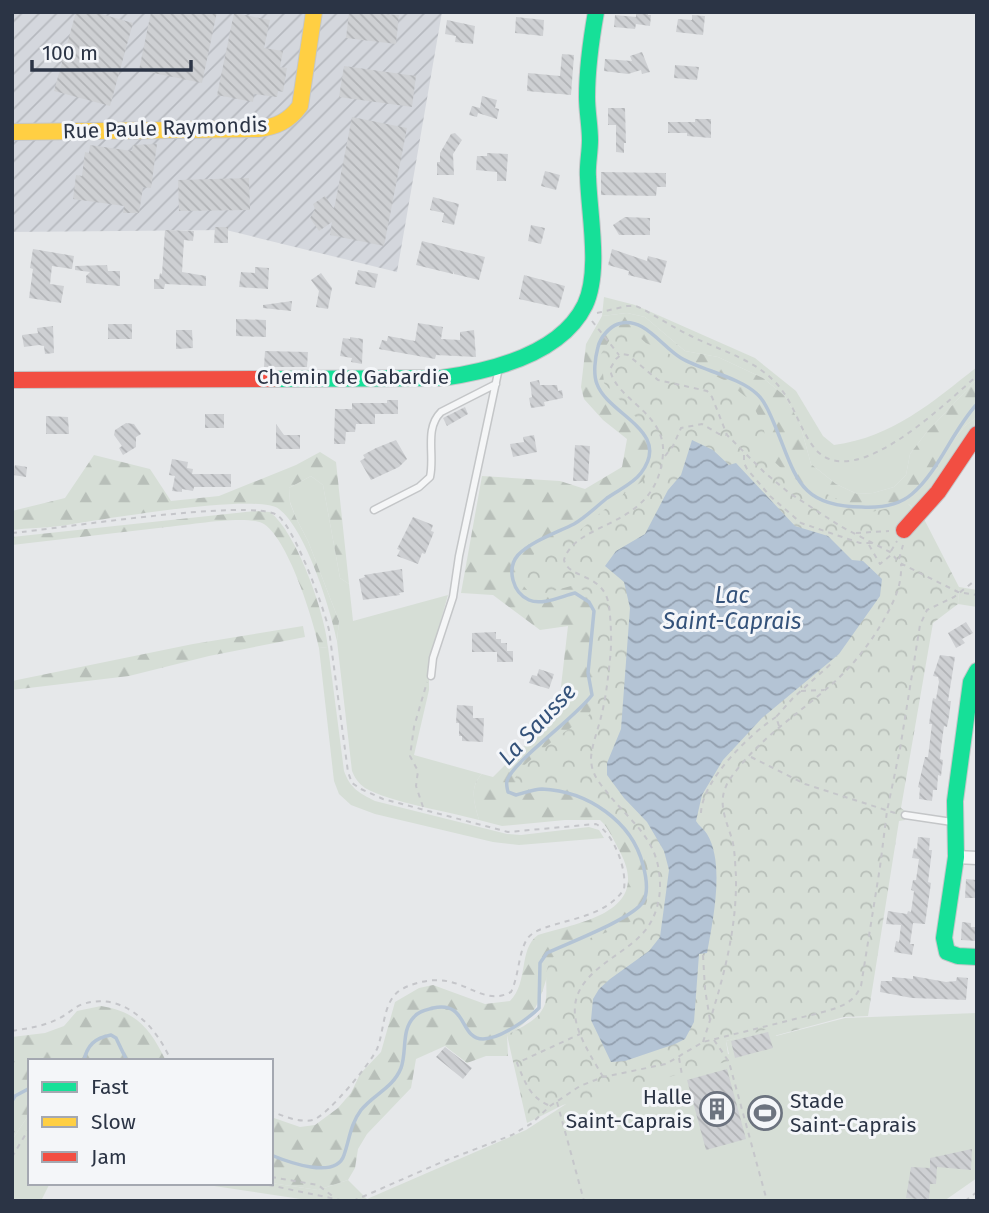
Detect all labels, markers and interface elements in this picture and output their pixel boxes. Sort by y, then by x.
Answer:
scale bar [32,28,191,72]
text: 100 m [42,40,98,66]
street label: Rue Paule Raymondis [62,111,268,145]
street label: Chemin de Gabardie [257,364,449,390]
water label: Lac Saint-Caprais [662,581,802,635]
water label: La Sausse [492,677,582,771]
legend [28,1059,273,1185]
text: Fast [91,1074,129,1100]
place label: Halle Saint-Caprais [566,1084,692,1134]
place label: Stade Saint-Caprais [790,1088,916,1138]
building icon: Halle Saint-Caprais [698,1090,736,1128]
sports icon: Stade Saint-Caprais [746,1094,784,1132]
text: Slow [91,1109,136,1135]
text: Jam [91,1144,127,1170]

